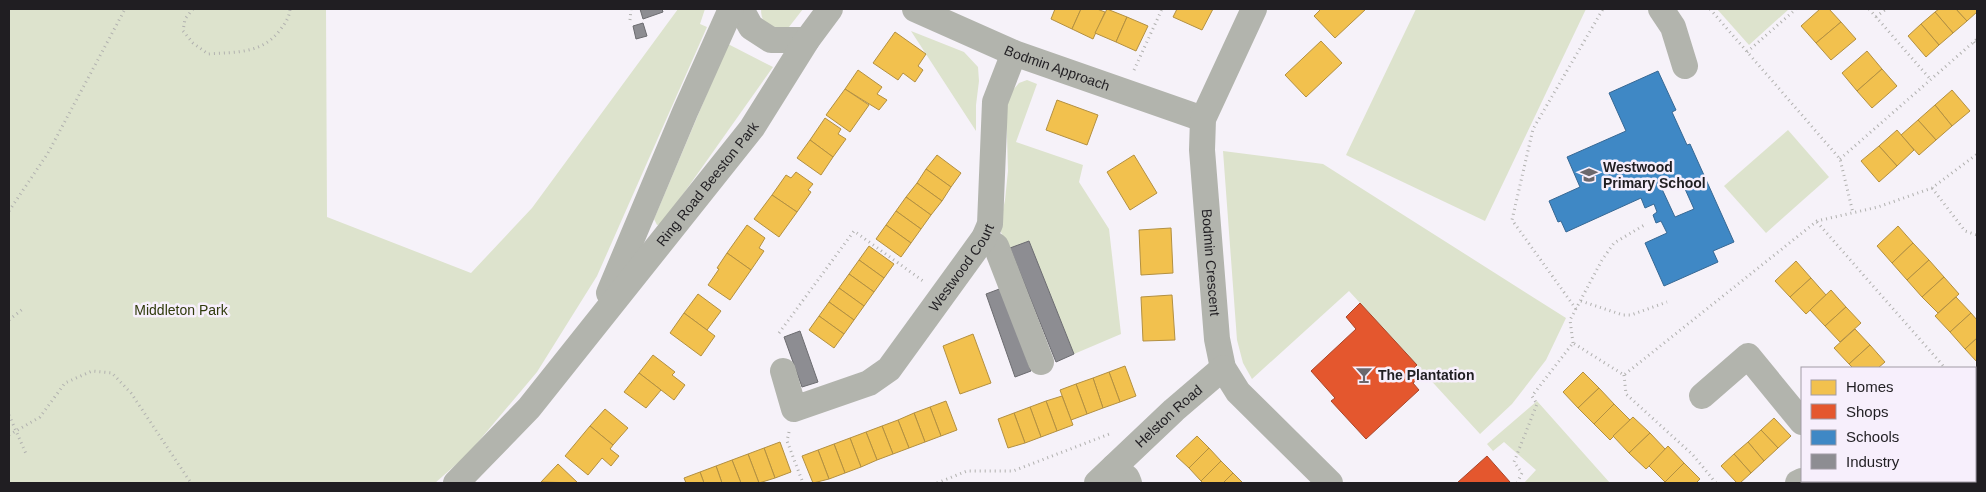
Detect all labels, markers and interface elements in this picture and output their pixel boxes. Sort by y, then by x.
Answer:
street label: Bodmin Approach [1002,42,1112,94]
street label: Ring Road Beeston Park [653,118,762,249]
place label: Westwood Primary School [1603,159,1706,191]
school or university icon: Westwood Primary School [1579,165,1599,185]
street label: Bodmin Crescent [1199,208,1223,317]
street label: Westwood Court [925,221,997,315]
park label: Middleton Park [134,302,229,318]
bar icon: The Plantation [1354,365,1374,385]
place label: The Plantation [1378,367,1474,383]
legend [1801,367,1976,482]
text: Homes [1846,378,1894,395]
street label: Helston Road [1132,382,1205,451]
text: Shops [1846,403,1889,420]
text: Schools [1846,428,1899,445]
text: Industry [1846,453,1900,470]

